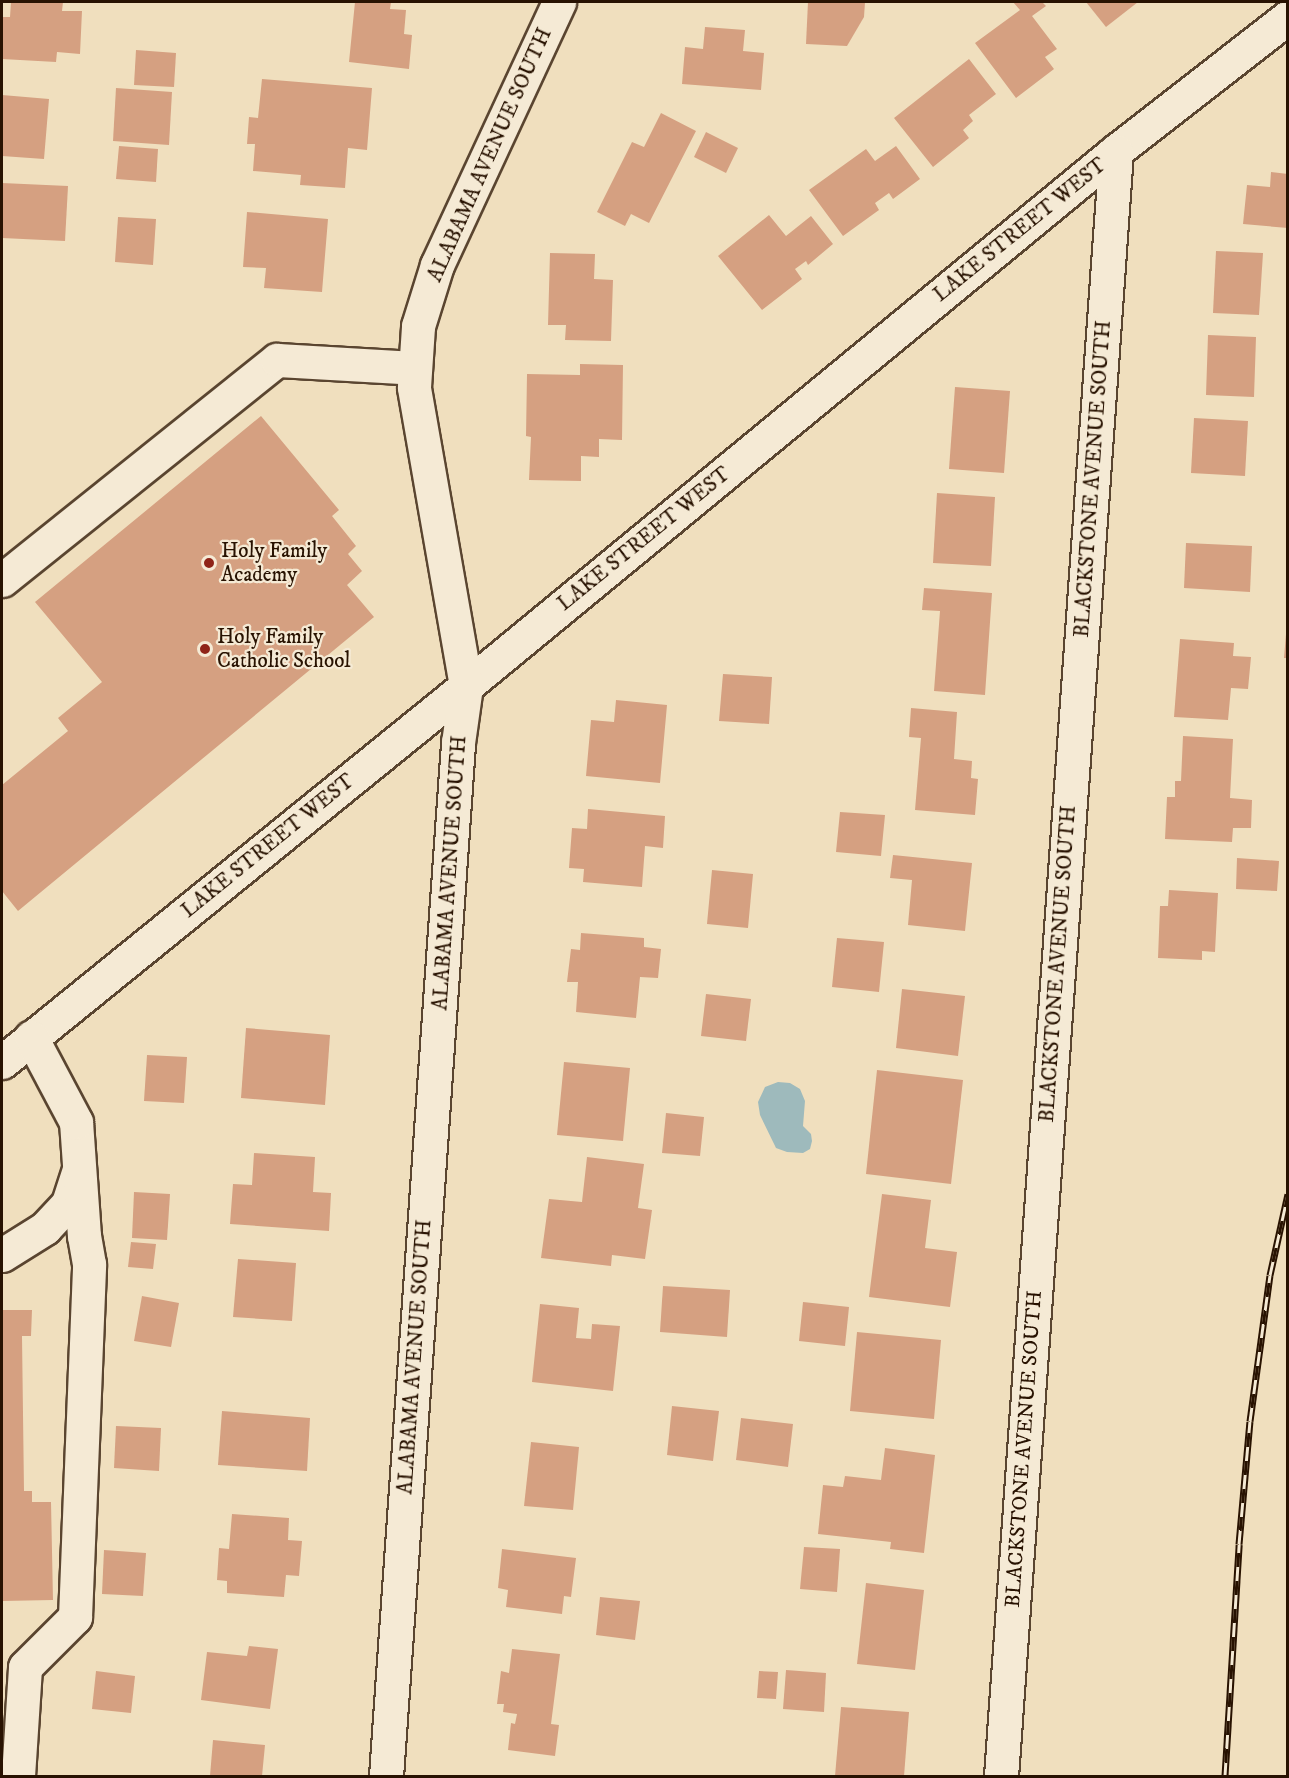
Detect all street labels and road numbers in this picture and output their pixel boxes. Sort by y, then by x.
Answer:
street label: ALABAMA AVENUE SOUTH [423,24,557,286]
street label: LAKE STREET WEST [929,153,1111,307]
street label: BLACKSTONE AVENUE SOUTH [1069,320,1117,638]
street label: LAKE STREET WEST [553,462,735,616]
street label: ALABAMA AVENUE SOUTH [428,735,472,1011]
street label: LAKE STREET WEST [177,769,359,923]
street label: BLACKSTONE AVENUE SOUTH [1034,805,1082,1123]
street label: ALABAMA AVENUE SOUTH [393,1219,437,1495]
street label: BLACKSTONE AVENUE SOUTH [1000,1290,1048,1608]

